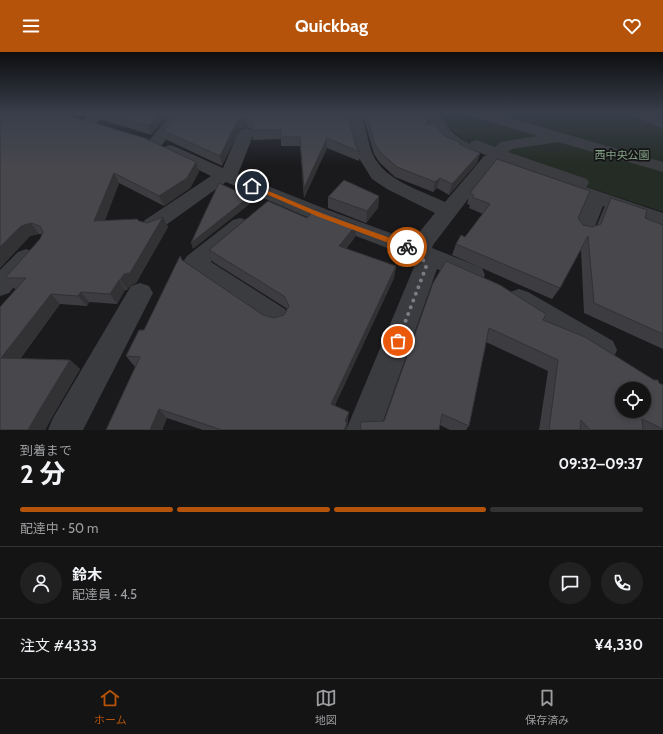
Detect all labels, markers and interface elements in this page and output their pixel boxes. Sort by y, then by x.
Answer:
icon: menu [20,15,42,37]
text: Quickbag [295,15,368,37]
icon: heart [621,15,643,37]
park label: 西中央公園 [595,148,650,162]
pin [235,169,269,203]
icon: home [241,175,263,197]
courier [387,227,427,267]
icon: bike [396,236,418,258]
pin [381,324,415,358]
icon: bag [387,330,409,352]
map controls [615,382,651,418]
button: locate [615,382,651,418]
text: 到着まで [20,442,72,458]
text: 09:32–09:37 [558,455,643,473]
text: 2 分 [20,458,66,490]
text: 配達中 · 50 m [20,520,98,536]
button: person [20,562,62,604]
button: chat [549,562,591,604]
button: phone [601,562,643,604]
text: 鈴木 [72,566,102,584]
text: 配達員 · 4.5 [72,586,137,602]
text: ¥4,330 [594,636,643,654]
text: 注文 #4333 [20,637,97,655]
tab: ホーム [94,687,127,727]
tab: 地図 [315,687,337,727]
tab: 保存済み [525,687,569,727]

